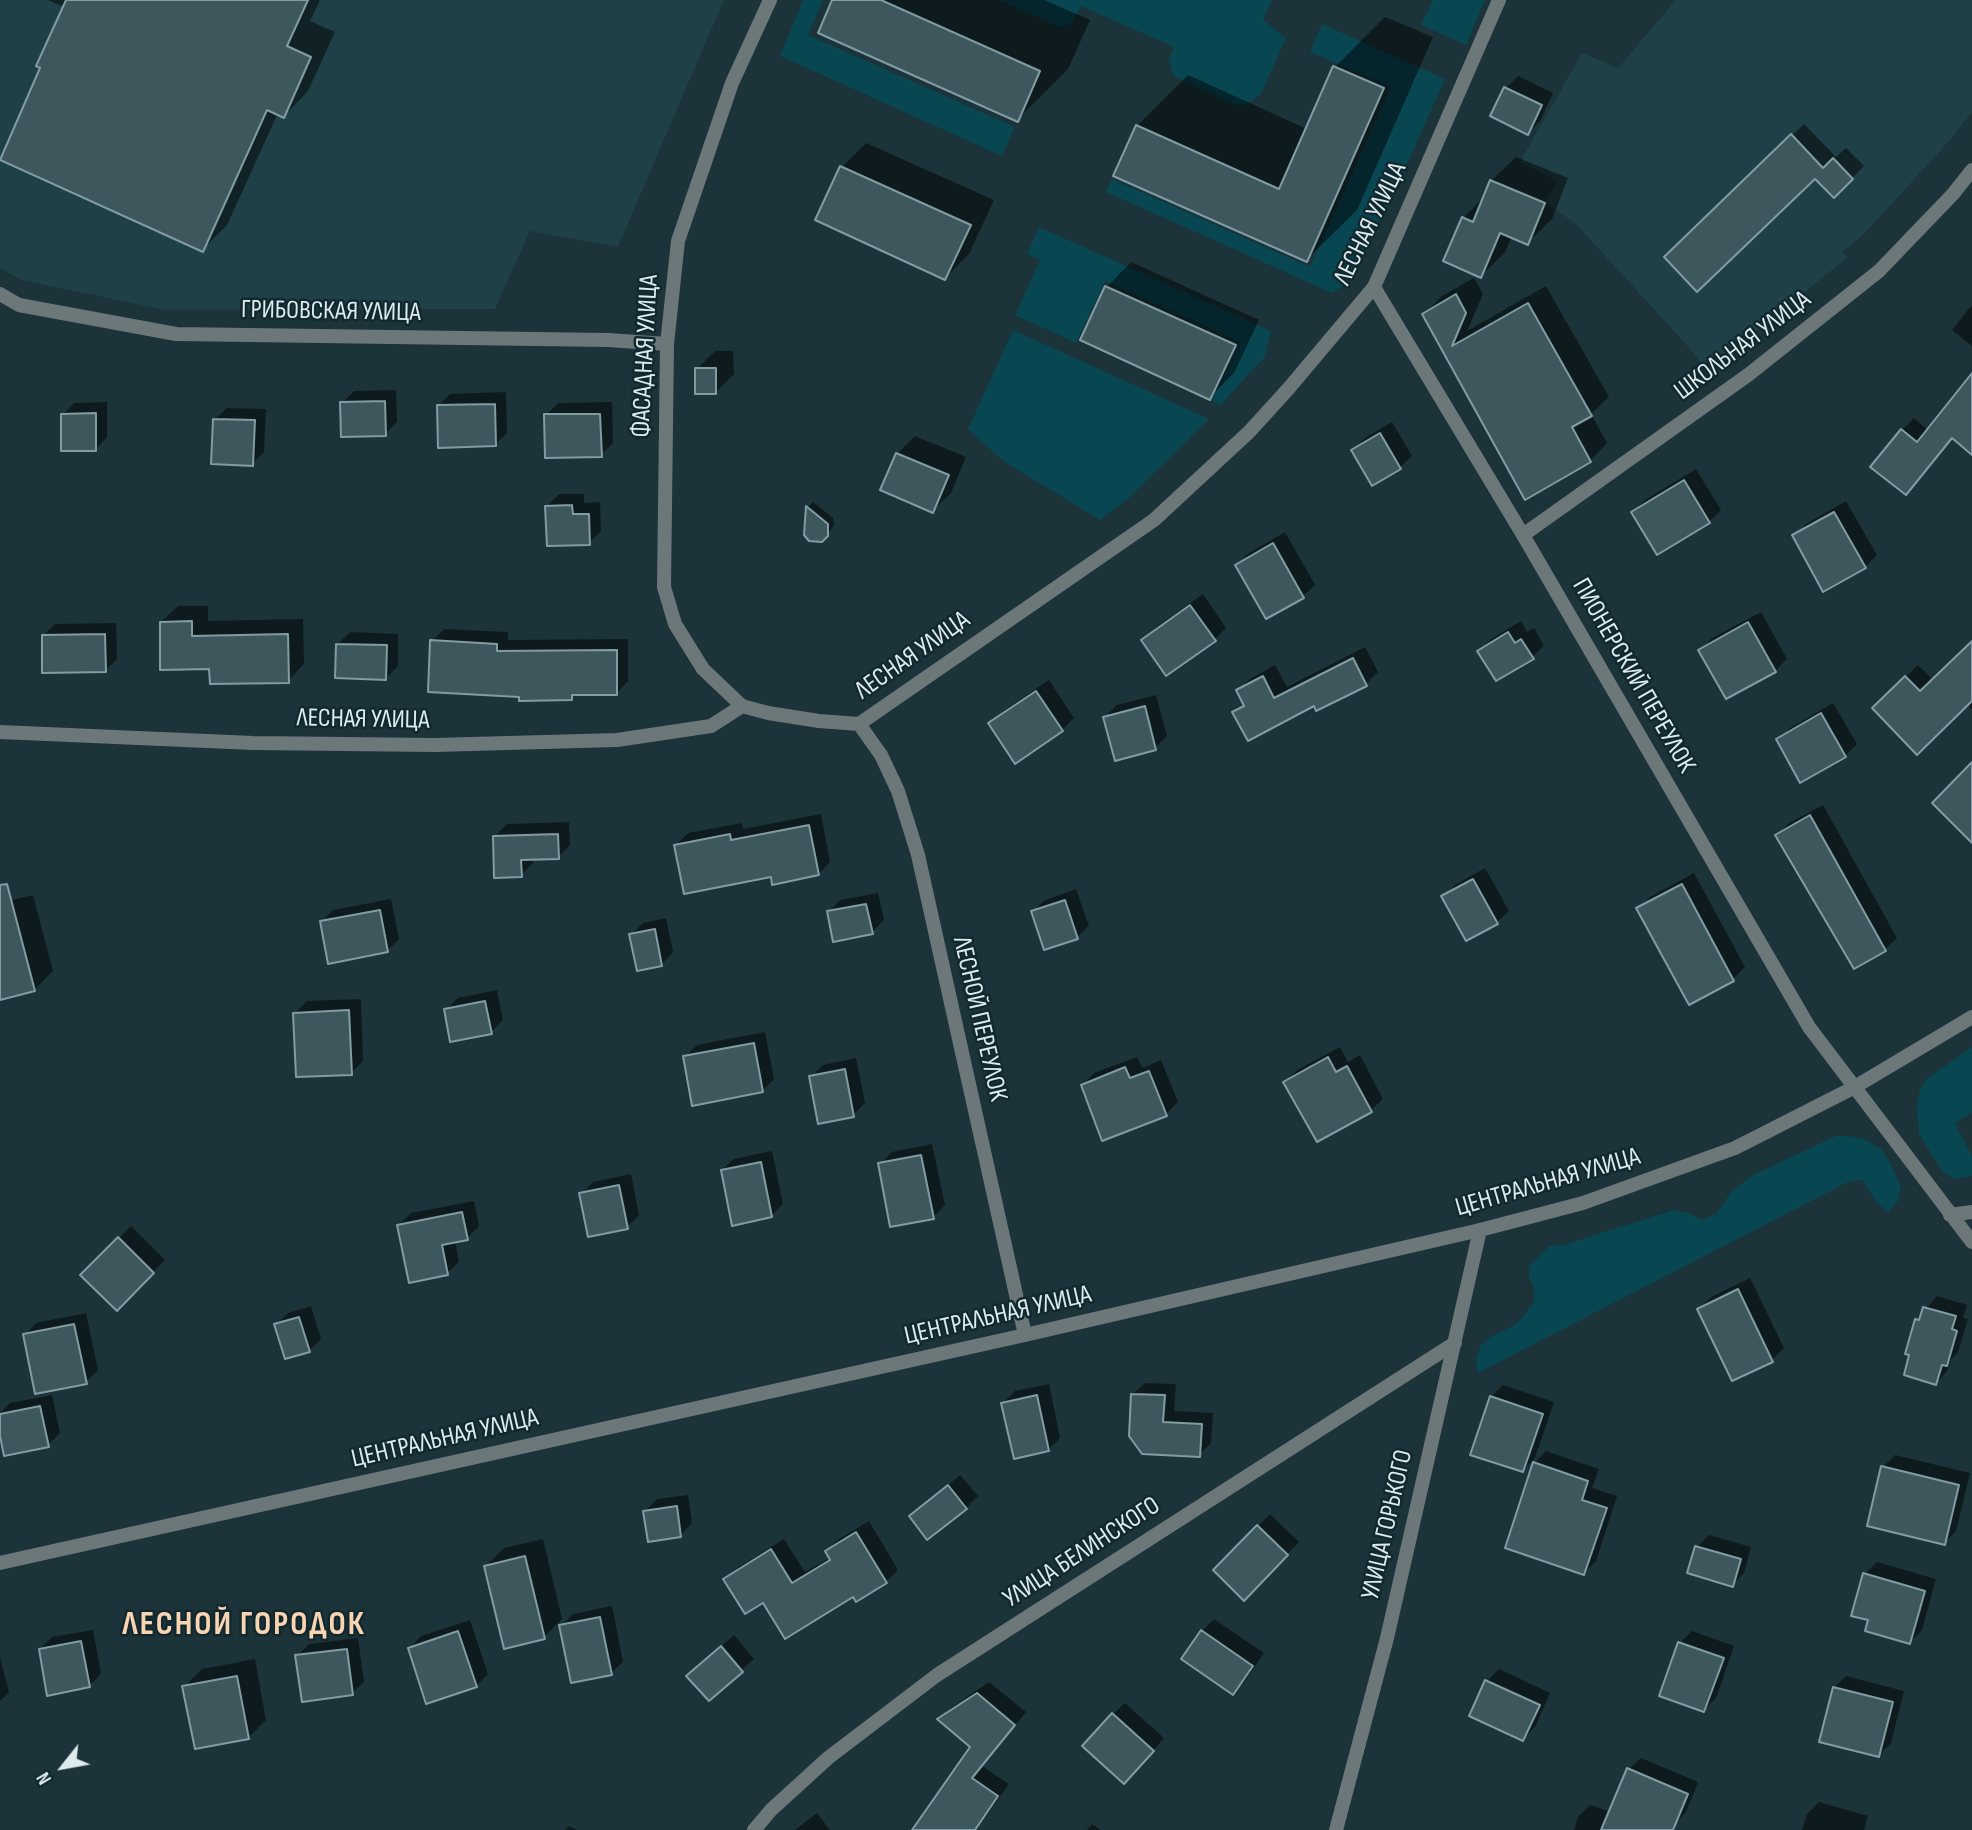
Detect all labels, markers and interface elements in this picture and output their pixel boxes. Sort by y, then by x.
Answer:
street label: ЛЕСНАЯ УЛИЦА [1328,157,1414,291]
street label: ФАСАДНАЯ УЛИЦА [626,274,666,438]
street label: ШКОЛЬНАЯ УЛИЦА [1669,285,1817,407]
street label: ГРИБОВСКАЯ УЛИЦА [241,295,421,329]
street label: ПИОНЕРСКИЙ ПЕРЕУЛОК [1565,573,1701,779]
street label: ЛЕСНАЯ УЛИЦА [850,605,976,707]
street label: ЛЕСНАЯ УЛИЦА [296,703,430,737]
street label: ЛЕСНОЙ ПЕРЕУЛОК [945,934,1013,1104]
street label: ЦЕНТРАЛЬНАЯ УЛИЦА [1452,1142,1644,1224]
street label: ЦЕНТРАЛЬНАЯ УЛИЦА [902,1279,1094,1353]
street label: ЦЕНТРАЛЬНАЯ УЛИЦА [349,1402,541,1476]
street label: УЛИЦА ГОРЬКОГО [1356,1447,1420,1603]
street label: УЛИЦА БЕЛИНСКОГО [998,1491,1166,1615]
district label: ЛЕСНОЙ ГОРОДОК [124,1606,364,1646]
north arrow [28,1732,98,1802]
text: N [32,1768,57,1788]

